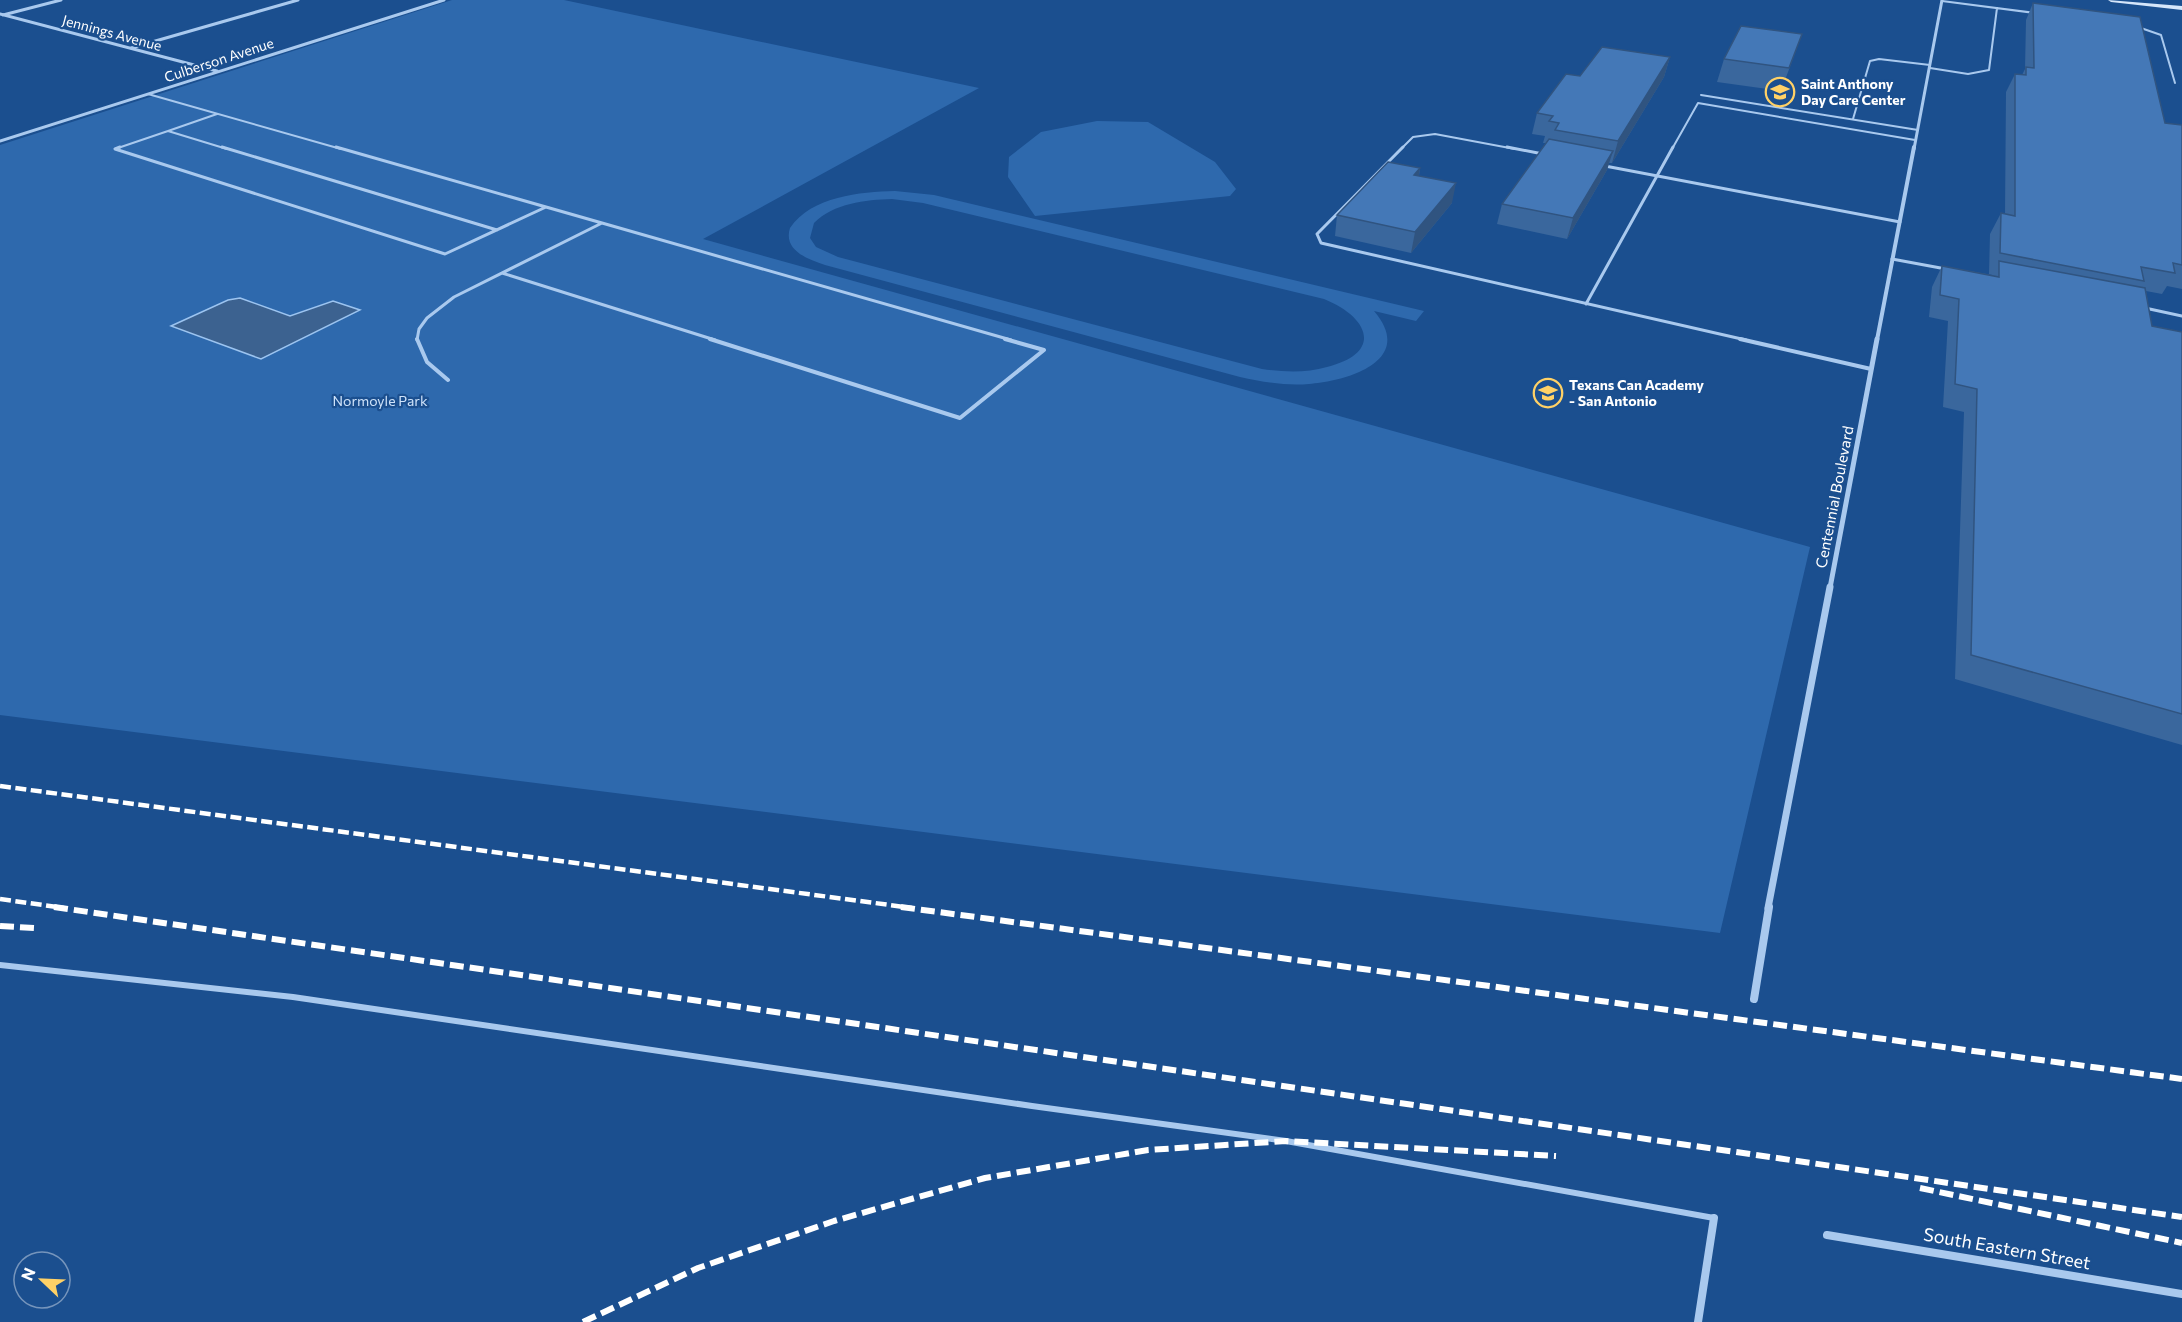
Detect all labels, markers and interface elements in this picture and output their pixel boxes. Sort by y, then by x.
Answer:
street label: Jennings Avenue [60,11,164,54]
street label: Culberson Avenue [162,34,276,85]
place label: Saint Anthony Day Care Center [1801,75,1906,108]
school or university icon: Saint Anthony Day Care Center [1764,76,1796,108]
place label: Texans Can Academy - San Antonio [1569,376,1704,409]
school or university icon: Texans Can Academy - San Antonio [1532,377,1564,409]
park label: Normoyle Park [332,392,428,409]
street label: Centennial Boulevard [1811,424,1857,570]
street label: South Eastern Street [1922,1222,2092,1274]
north arrow [12,1250,72,1310]
text: N [17,1265,39,1283]

